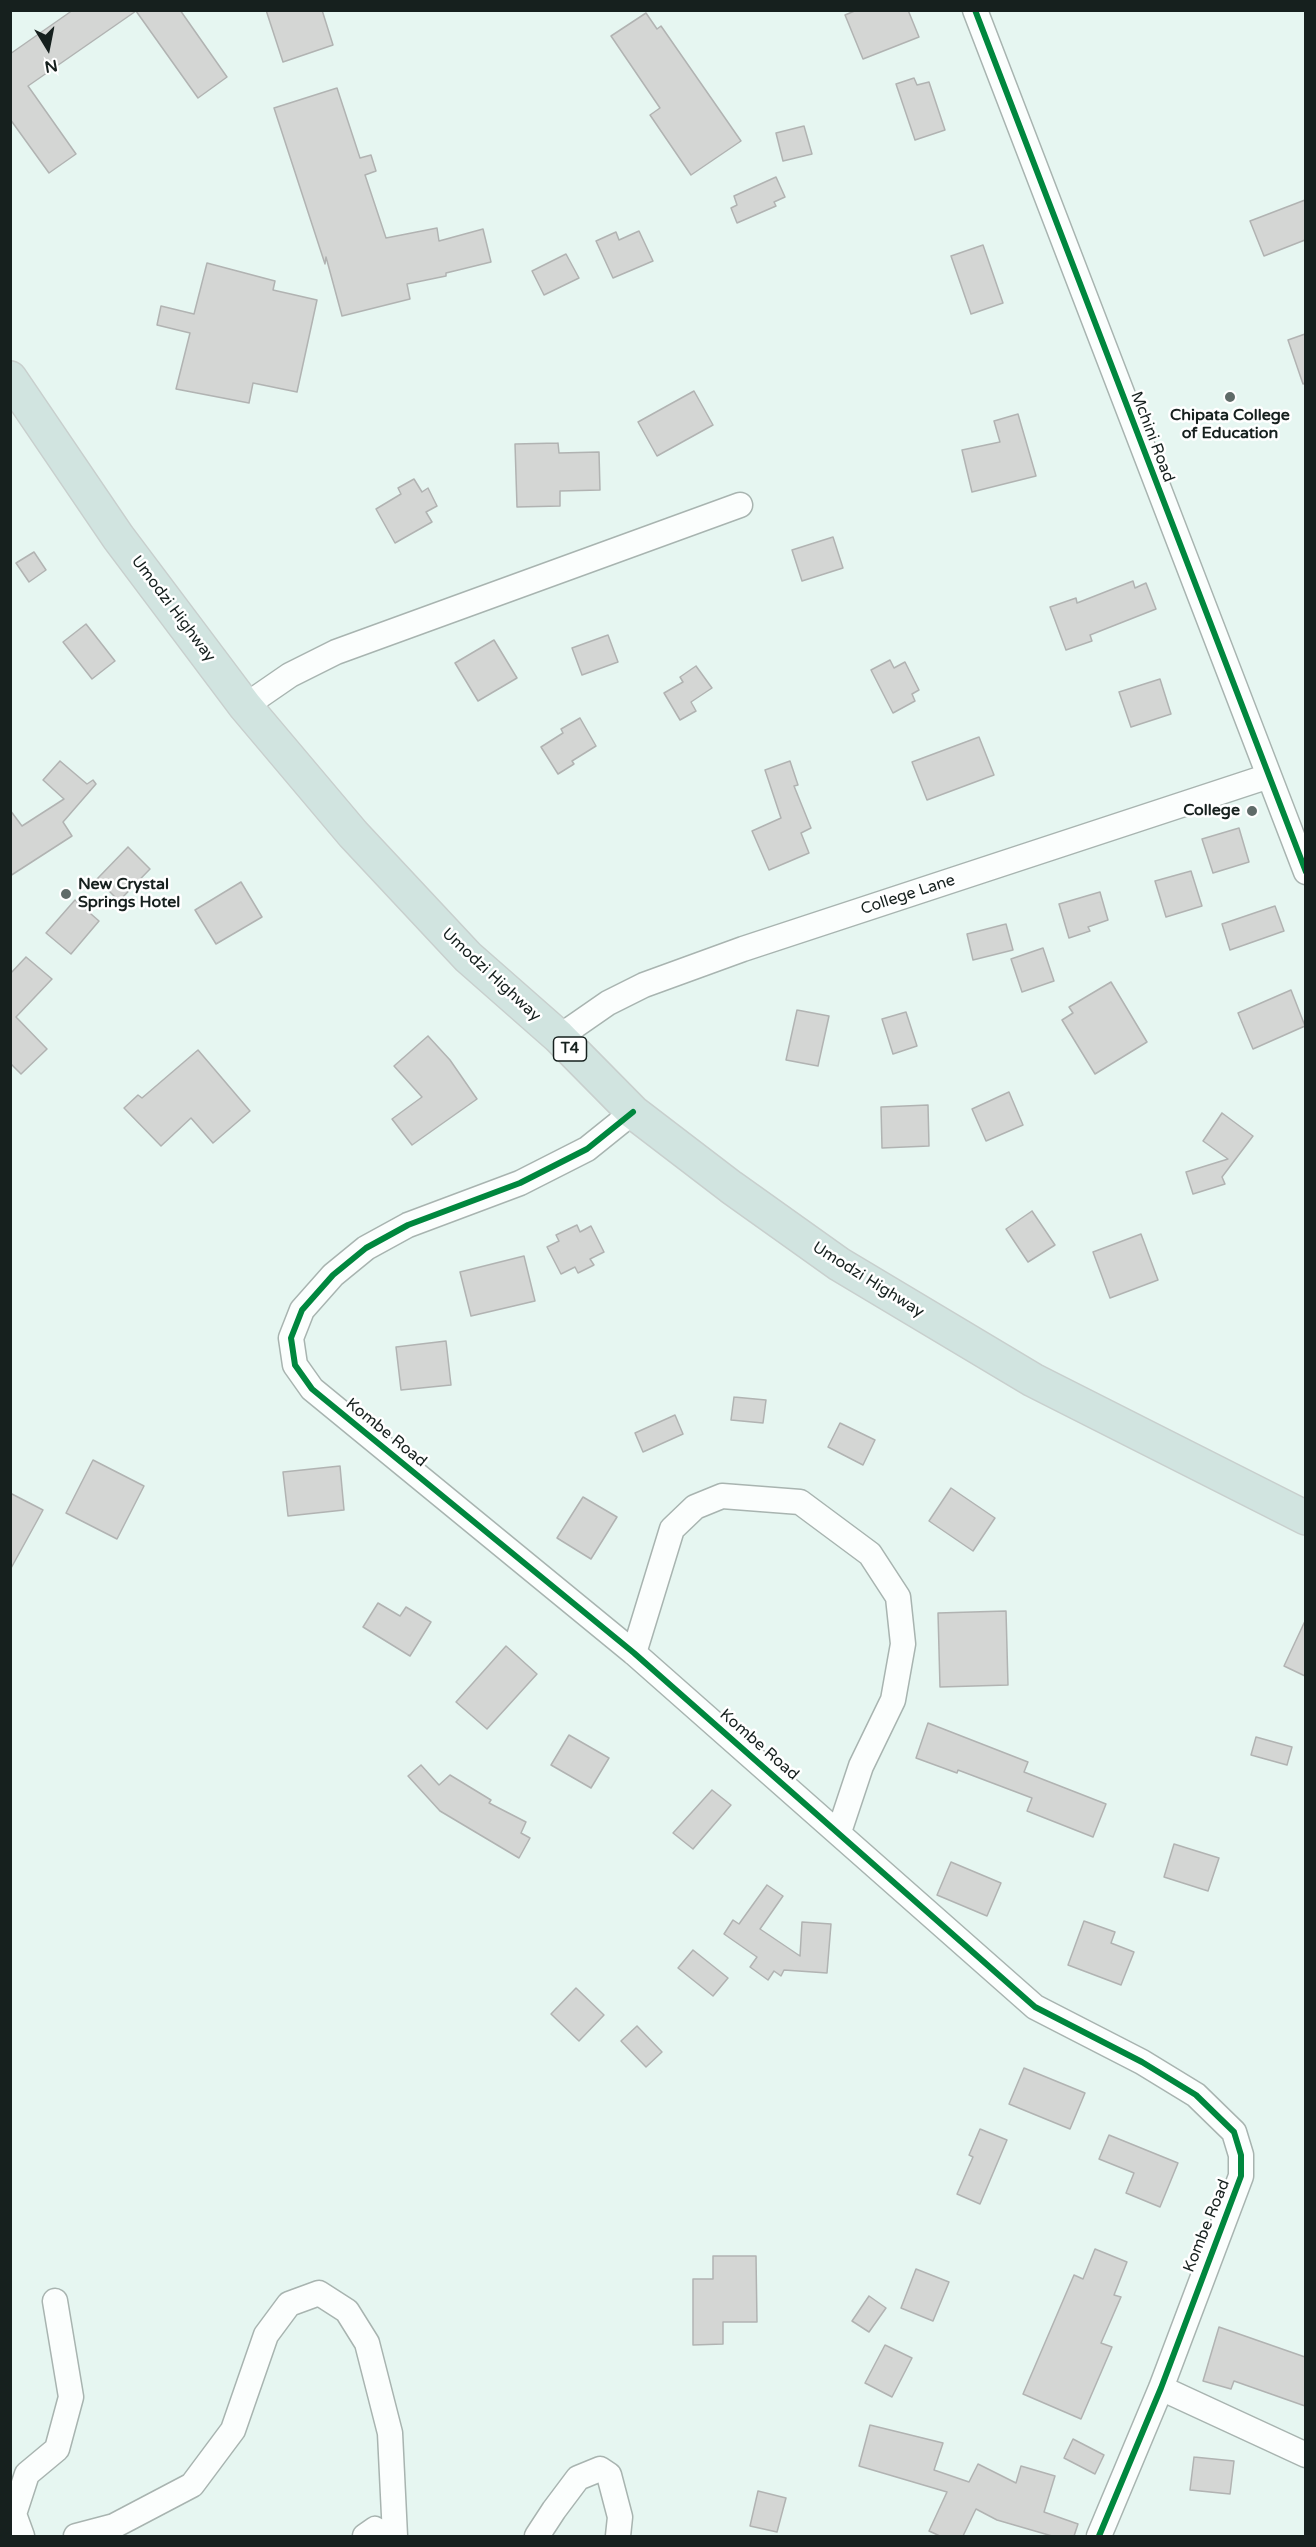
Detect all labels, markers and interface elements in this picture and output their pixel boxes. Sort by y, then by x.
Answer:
north arrow [18,18,78,78]
text: N [43,55,59,77]
street label: Mchini Road [1126,389,1178,485]
marker: Chipata College of Education [1223,390,1237,404]
place label: Chipata College of Education [1170,406,1290,444]
street label: Umodzi Highway [127,552,219,666]
place label: College [1183,801,1240,821]
marker: College [1245,804,1259,818]
street label: College Lane [858,871,958,919]
place label: New Crystal Springs Hotel [78,875,180,913]
marker: New Crystal Springs Hotel [59,887,73,901]
street label: Umodzi Highway [438,924,544,1026]
road number: T4 [554,1037,586,1061]
street label: Umodzi Highway [809,1238,927,1322]
street label: Kombe Road [342,1394,430,1472]
street label: Kombe Road [715,1705,803,1785]
street label: Kombe Road [1180,2177,1234,2275]

